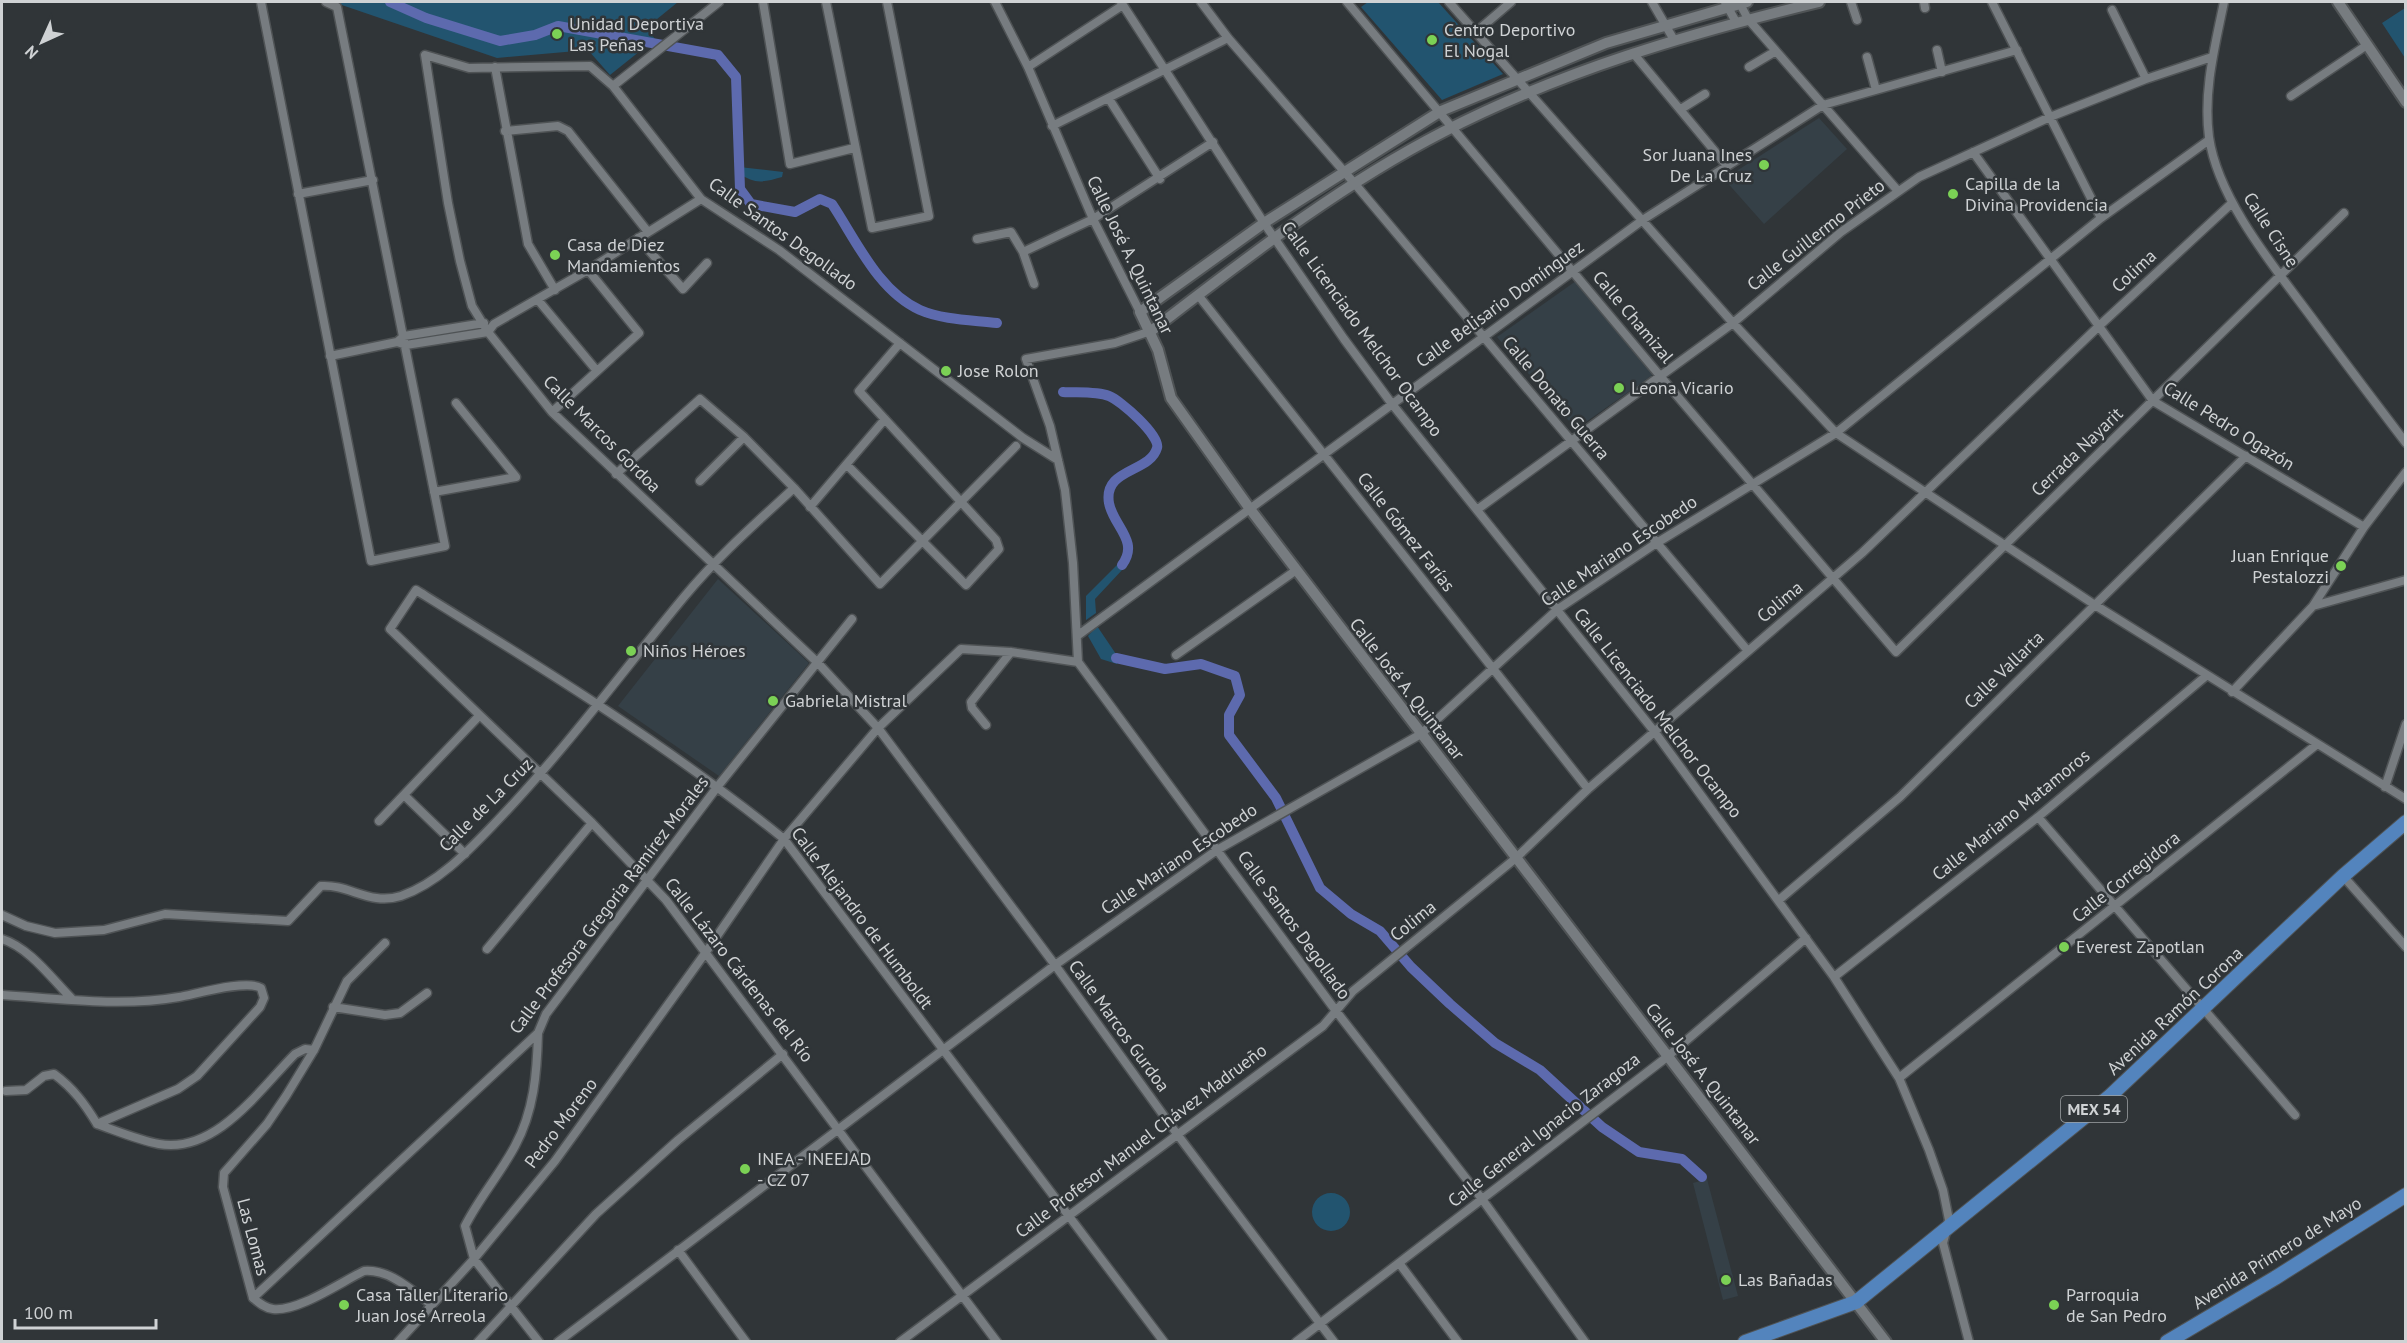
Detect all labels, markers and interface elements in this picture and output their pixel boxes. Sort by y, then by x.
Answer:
north arrow [12,12,72,72]
place label: Unidad Deportiva Las Peñas [569,12,704,56]
place label: Centro Deportivo El Nogal [1444,18,1575,62]
marker: Unidad Deportiva Las Peñas [550,27,564,41]
marker: Centro Deportivo El Nogal [1425,33,1439,47]
text: N [21,42,42,63]
place label: Sor Juana Ines De La Cruz [1643,143,1752,187]
marker: Sor Juana Ines De La Cruz [1757,158,1771,172]
street label: Calle Santos Degollado [704,172,862,295]
street label: Calle José A. Quintanar [1082,172,1179,338]
place label: Capilla de la Divina Providencia [1965,172,2108,216]
street label: Calle Guillermo Prieto [1742,174,1889,296]
marker: Capilla de la Divina Providencia [1946,187,1960,201]
street label: Calle Cisne [2239,188,2304,272]
street label: Calle Licenciado Melchor Ocampo [1276,216,1448,441]
place label: Casa de Diez Mandamientos [567,233,680,277]
street label: Calle Belisario Domínguez [1411,235,1588,372]
street label: Colima [2106,244,2161,297]
marker: Casa de Diez Mandamientos [548,248,562,262]
street label: Calle Chamizal [1588,266,1679,368]
street label: Calle Donato Guerra [1498,331,1615,464]
place label: Jose Rolon [957,359,1039,382]
marker: Jose Rolon [939,364,953,378]
street label: Calle Marcos Gordoa [539,370,666,497]
place label: Leona Vicario [1631,376,1734,399]
street label: Calle Pedro Ogazón [2159,376,2299,475]
marker: Leona Vicario [1612,381,1626,395]
street label: Cerrada Nayarit [2026,402,2127,501]
street label: Calle Gómez Farías [1353,467,1460,596]
street label: Calle Mariano Escobedo [1536,490,1701,611]
place label: Juan Enrique Pestalozzi [2231,544,2329,588]
marker: Juan Enrique Pestalozzi [2334,559,2348,573]
street label: Colima [1752,576,1807,627]
street label: Calle Licenciado Melchor Ocampo [1569,603,1748,823]
street label: Calle José A. Quintanar [1345,613,1470,764]
street label: Calle Vallarta [1959,626,2048,713]
place label: Niños Héroes [643,639,746,662]
marker: Niños Héroes [624,644,638,658]
place label: Gabriela Mistral [785,689,908,712]
marker: Gabriela Mistral [766,694,780,708]
street label: Calle Mariano Matamoros [1927,744,2094,885]
street label: Calle de La Cruz [434,753,537,856]
street label: Calle Profesora Gregoria Ramírez Morales [504,771,713,1038]
street label: Calle Mariano Escobedo [1096,798,1261,919]
street label: Calle Alejandro de Humboldt [786,822,938,1013]
street label: Calle Corregidora [2067,826,2184,927]
street label: Calle Santos Degollado [1233,846,1356,1004]
street label: Calle Lázaro Cárdenas del Río [660,873,819,1067]
street label: Colima [1385,895,1440,946]
place label: Everest Zapotlan [2076,935,2204,958]
marker: Everest Zapotlan [2057,940,2071,954]
street label: Avenida Ramón Corona [2102,942,2248,1080]
street label: Calle Marcos Gurdoa [1064,955,1175,1096]
street label: Calle José A. Quintanar [1641,998,1766,1149]
street label: Calle Profesor Manuel Chávez Madrueño [1010,1038,1271,1243]
street label: Calle General Ignacio Zaragoza [1443,1047,1644,1212]
street label: Pedro Moreno [519,1073,602,1173]
road number: MEX 54 [2061,1096,2127,1122]
place label: INEA - INEEJAD - CZ 07 [757,1147,871,1191]
marker: INEA - INEEJAD - CZ 07 [738,1162,752,1176]
street label: Avenida Primero de Mayo [2188,1191,2366,1314]
street label: Las Lomas [232,1196,275,1278]
place label: Las Bañadas [1738,1268,1833,1291]
marker: Las Bañadas [1719,1273,1733,1287]
place label: Casa Taller Literario Juan José Arreola [355,1283,508,1327]
place label: Parroquia de San Pedro [2066,1283,2167,1327]
scale bar [15,1292,156,1330]
marker: Casa Taller Literario Juan José Arreola [337,1298,351,1312]
marker: Parroquia de San Pedro [2047,1298,2061,1312]
text: 100 m [24,1301,73,1324]

